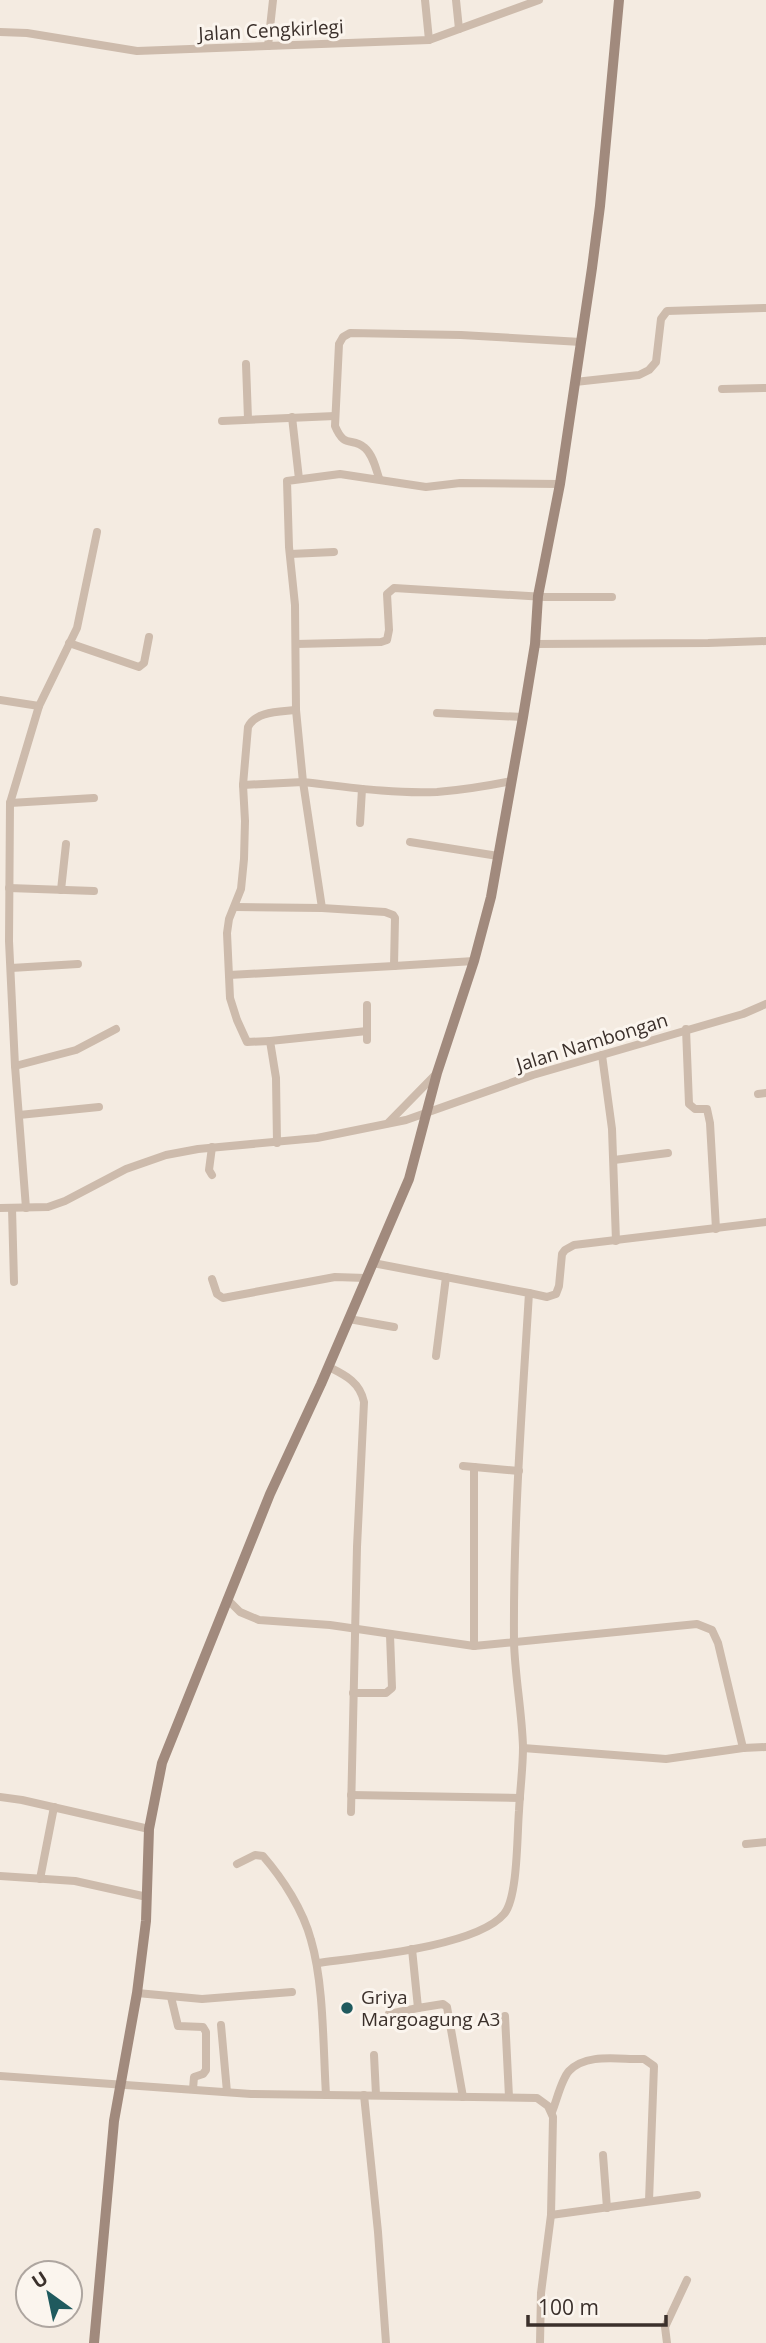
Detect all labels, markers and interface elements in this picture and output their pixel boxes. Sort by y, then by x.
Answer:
street label: Jalan Cengkirlegi [196,13,344,47]
street label: Jalan Nambongan [511,1007,671,1078]
place label: Griya Margoagung A3 [361,1984,500,2032]
marker: Griya Margoagung A3 [339,2000,355,2016]
north arrow [14,2259,84,2329]
text: U [27,2265,53,2295]
scale bar [528,2284,666,2328]
text: 100 m [538,2293,599,2321]

